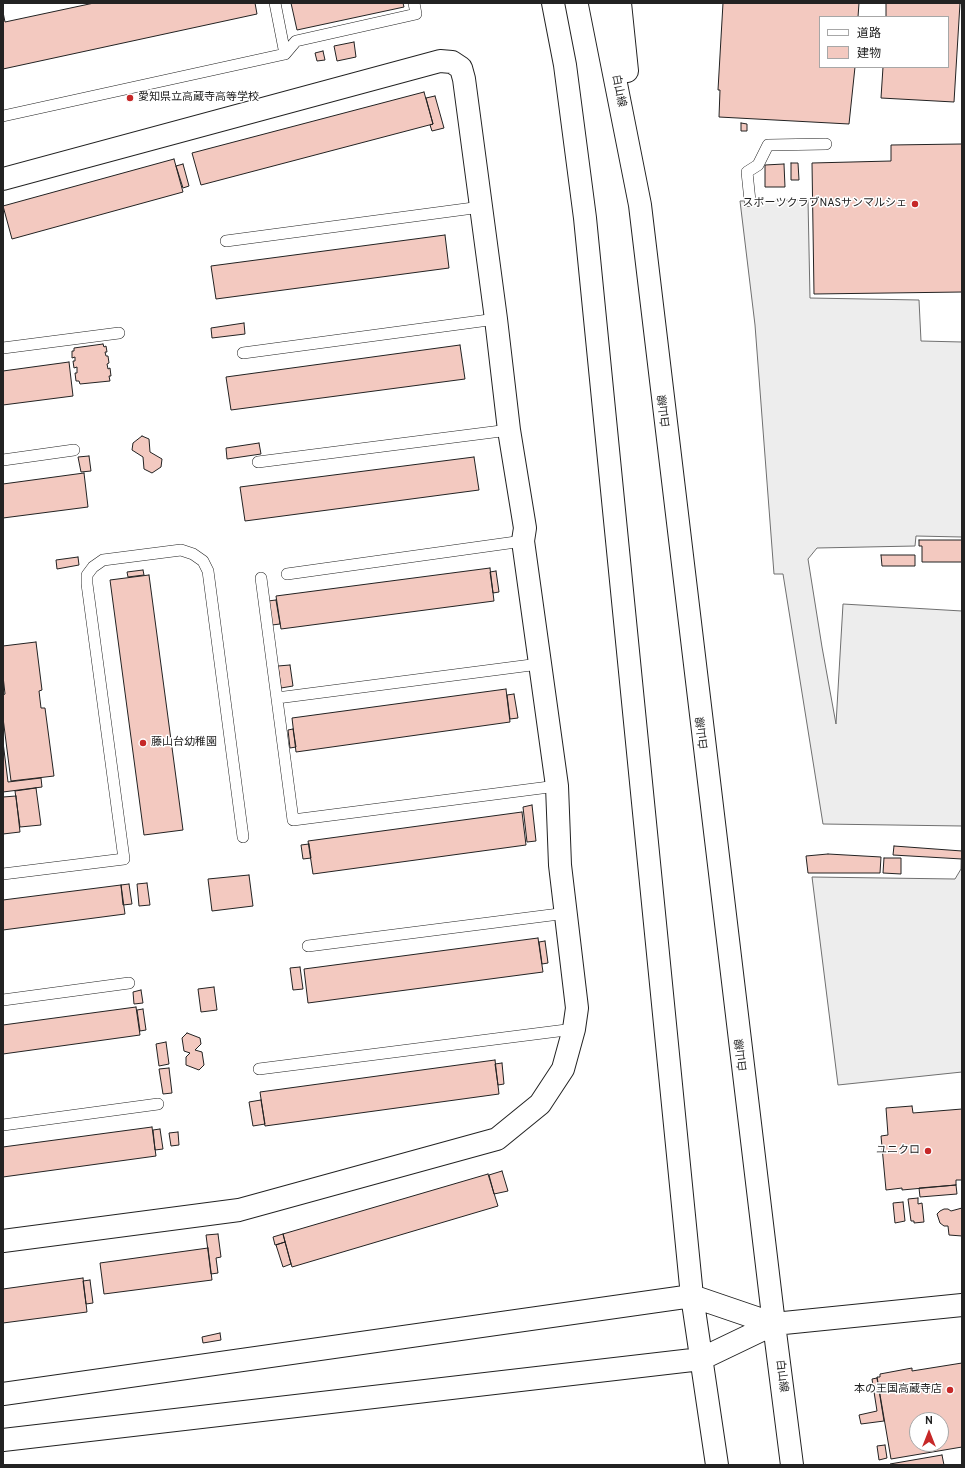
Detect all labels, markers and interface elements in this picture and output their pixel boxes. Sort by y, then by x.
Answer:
legend [819,16,949,68]
text: 道路 [857,26,881,42]
text: 建物 [857,46,881,62]
street label: 白山線 [608,74,628,108]
place label: 愛知県立高蔵寺高等学校 [138,91,259,105]
marker: 愛知県立高蔵寺高等学校 [125,93,135,103]
place label: スポーツクラブNASサンマルシェ [743,197,907,211]
marker: スポーツクラブNASサンマルシェ [910,199,920,209]
street label: 白山線 [656,394,674,428]
street label: 白山線 [694,716,712,750]
place label: 藤山台幼稚園 [151,736,217,750]
marker: 藤山台幼稚園 [138,738,148,748]
street label: 白山線 [733,1038,751,1072]
place label: ユニクロ [876,1144,920,1158]
marker: ユニクロ [923,1146,933,1156]
street label: 白山線 [772,1359,790,1393]
place label: 本の王国高蔵寺店 [854,1383,942,1397]
marker: 本の王国高蔵寺店 [945,1385,955,1395]
north arrow [909,1412,949,1452]
text: N [925,1414,933,1428]

